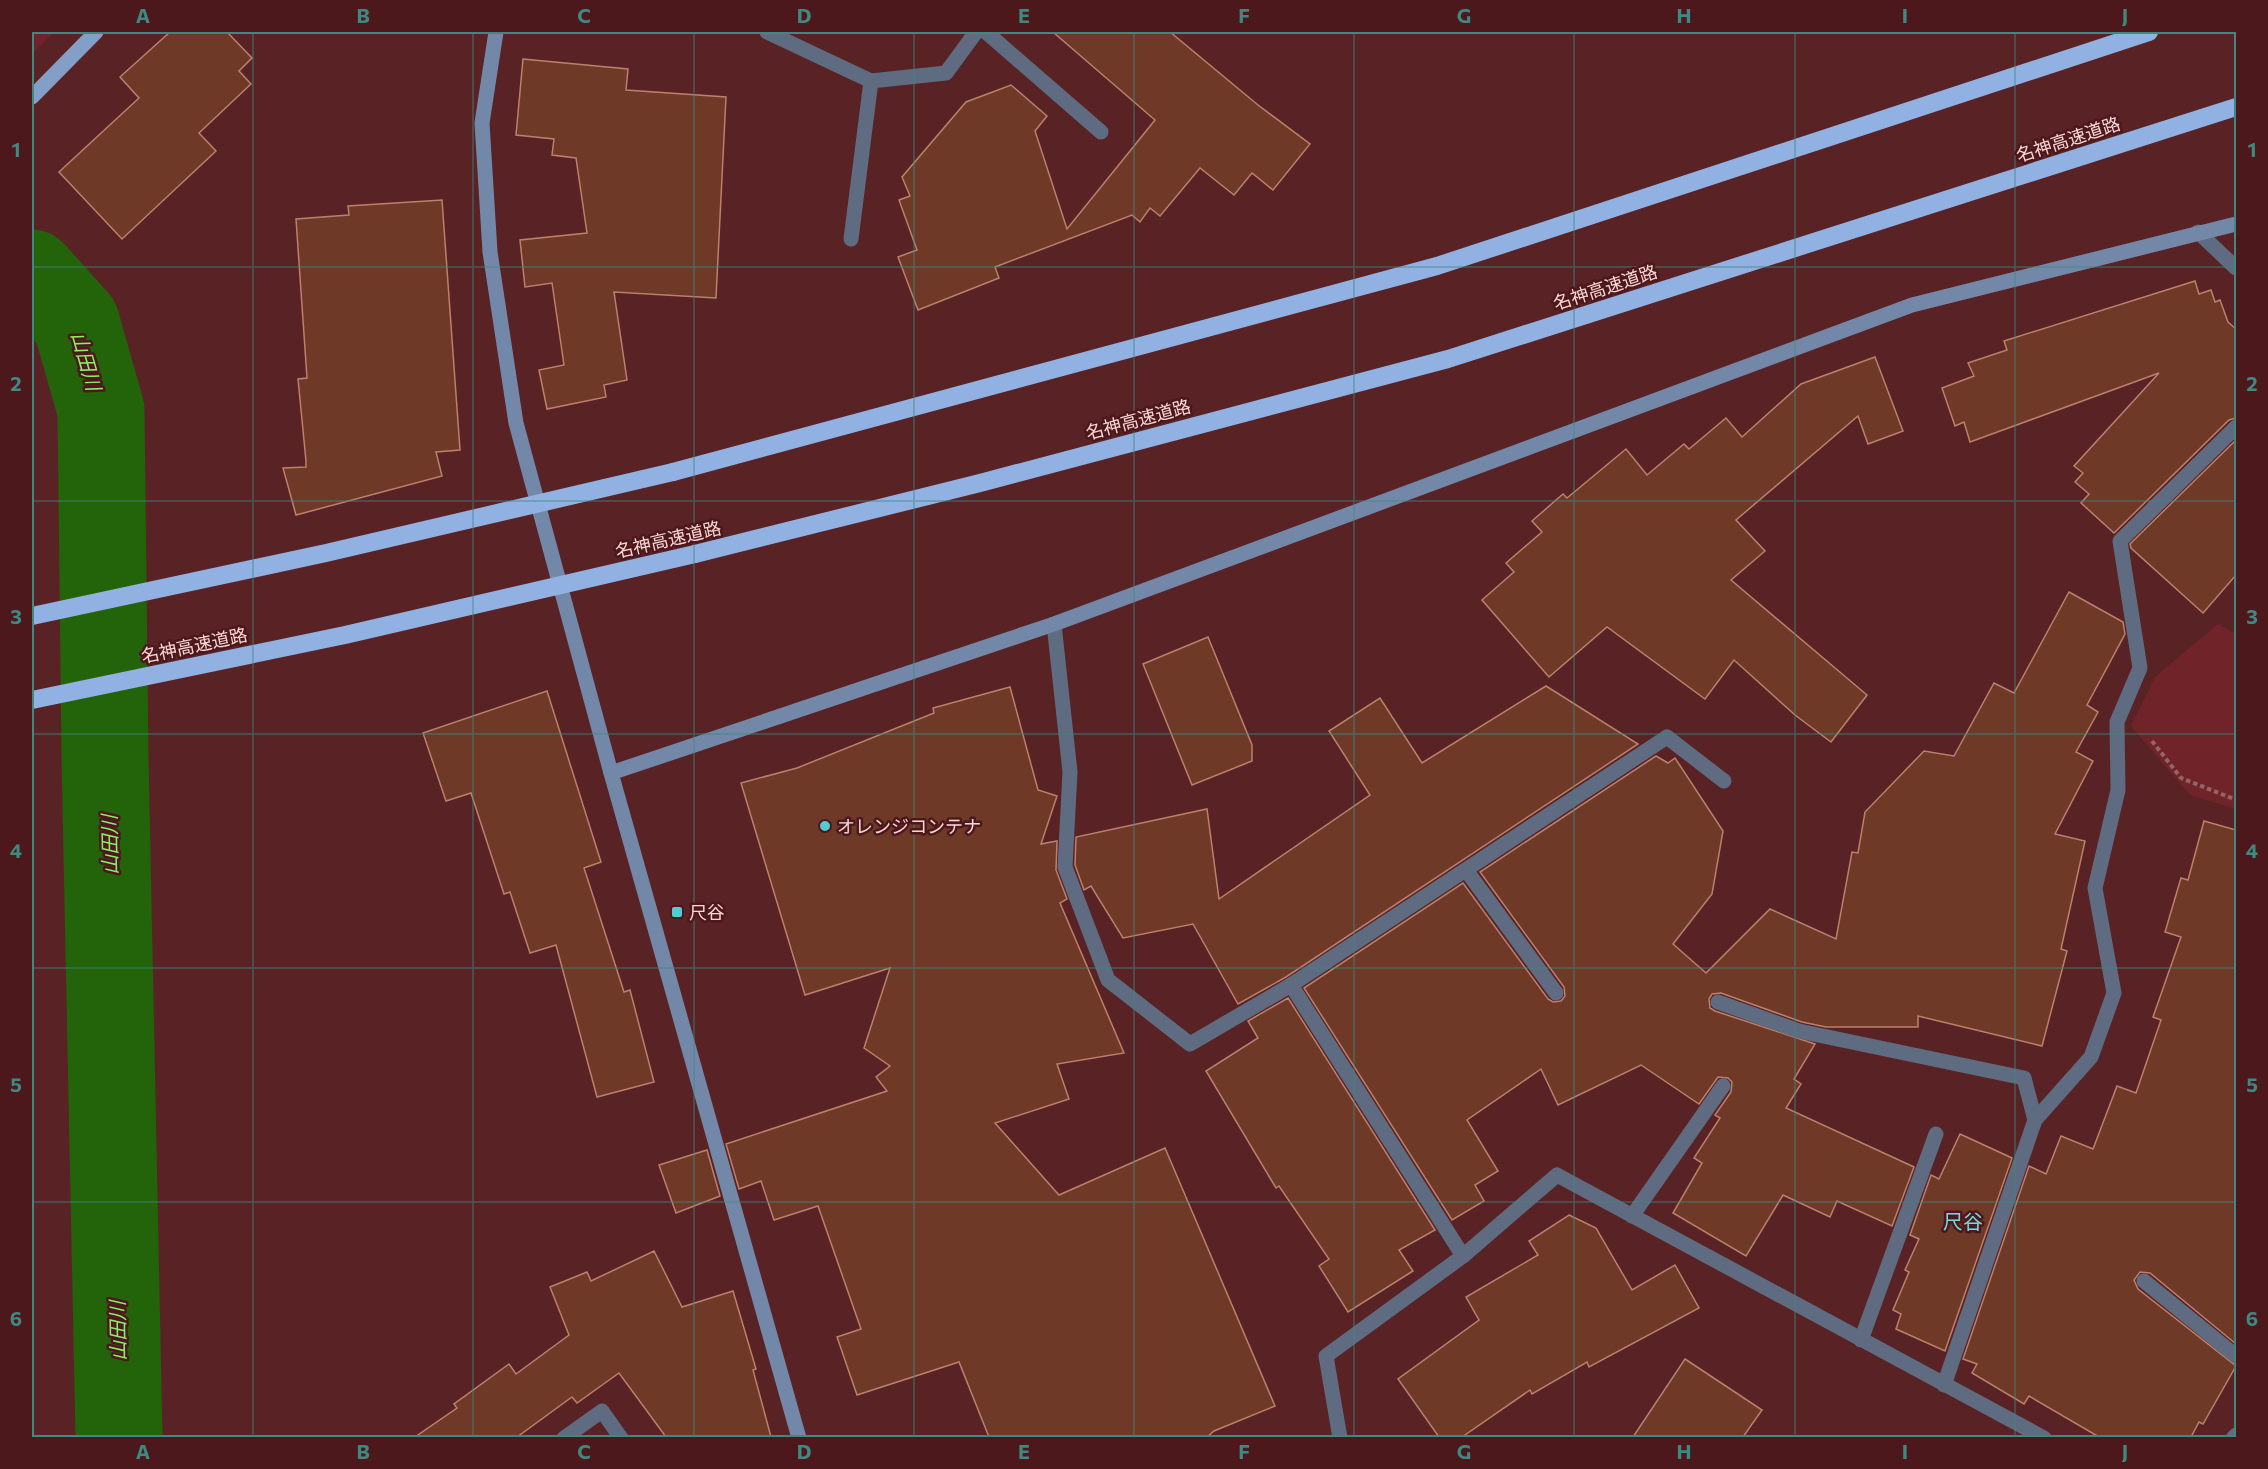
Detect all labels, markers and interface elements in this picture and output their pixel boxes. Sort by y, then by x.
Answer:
text: A [136,3,150,27]
text: B [356,3,370,27]
text: C [577,3,591,27]
text: D [797,3,811,27]
text: E [1018,3,1030,27]
text: F [1238,3,1250,27]
text: G [1457,3,1471,27]
text: H [1677,3,1692,27]
text: I [1902,3,1908,27]
text: J [2122,3,2128,27]
street label: 名神高速道路 [2013,112,2123,166]
text: 1 [11,137,21,161]
text: 1 [2247,137,2257,161]
street label: 名神高速道路 [1550,260,1660,314]
water label: 山田川 [67,329,107,395]
text: 2 [10,371,22,395]
text: 2 [2246,371,2258,395]
street label: 名神高速道路 [1083,394,1193,444]
street label: 名神高速道路 [613,516,723,562]
text: 3 [10,604,22,628]
text: 3 [2246,604,2258,628]
street label: 名神高速道路 [139,623,249,667]
water label: 山田川 [96,813,122,875]
place label: オレンジコンテナ [837,815,981,837]
marker: オレンジコンテナ [818,819,832,833]
text: 4 [10,838,22,862]
text: 4 [2246,838,2258,862]
place label: 尺谷 [689,901,725,923]
marker: 尺谷 [670,905,684,919]
text: 5 [10,1072,22,1096]
text: 5 [2246,1072,2258,1096]
district label: 尺谷 [1943,1209,1983,1233]
water label: 山田川 [104,1299,130,1361]
text: 6 [10,1306,22,1330]
text: 6 [2246,1306,2258,1330]
text: A [136,1439,150,1463]
text: B [356,1439,370,1463]
text: C [577,1439,591,1463]
text: D [797,1439,811,1463]
text: E [1018,1439,1030,1463]
text: F [1238,1439,1250,1463]
text: G [1457,1439,1471,1463]
text: H [1677,1439,1692,1463]
text: I [1902,1439,1908,1463]
text: J [2122,1439,2128,1463]

